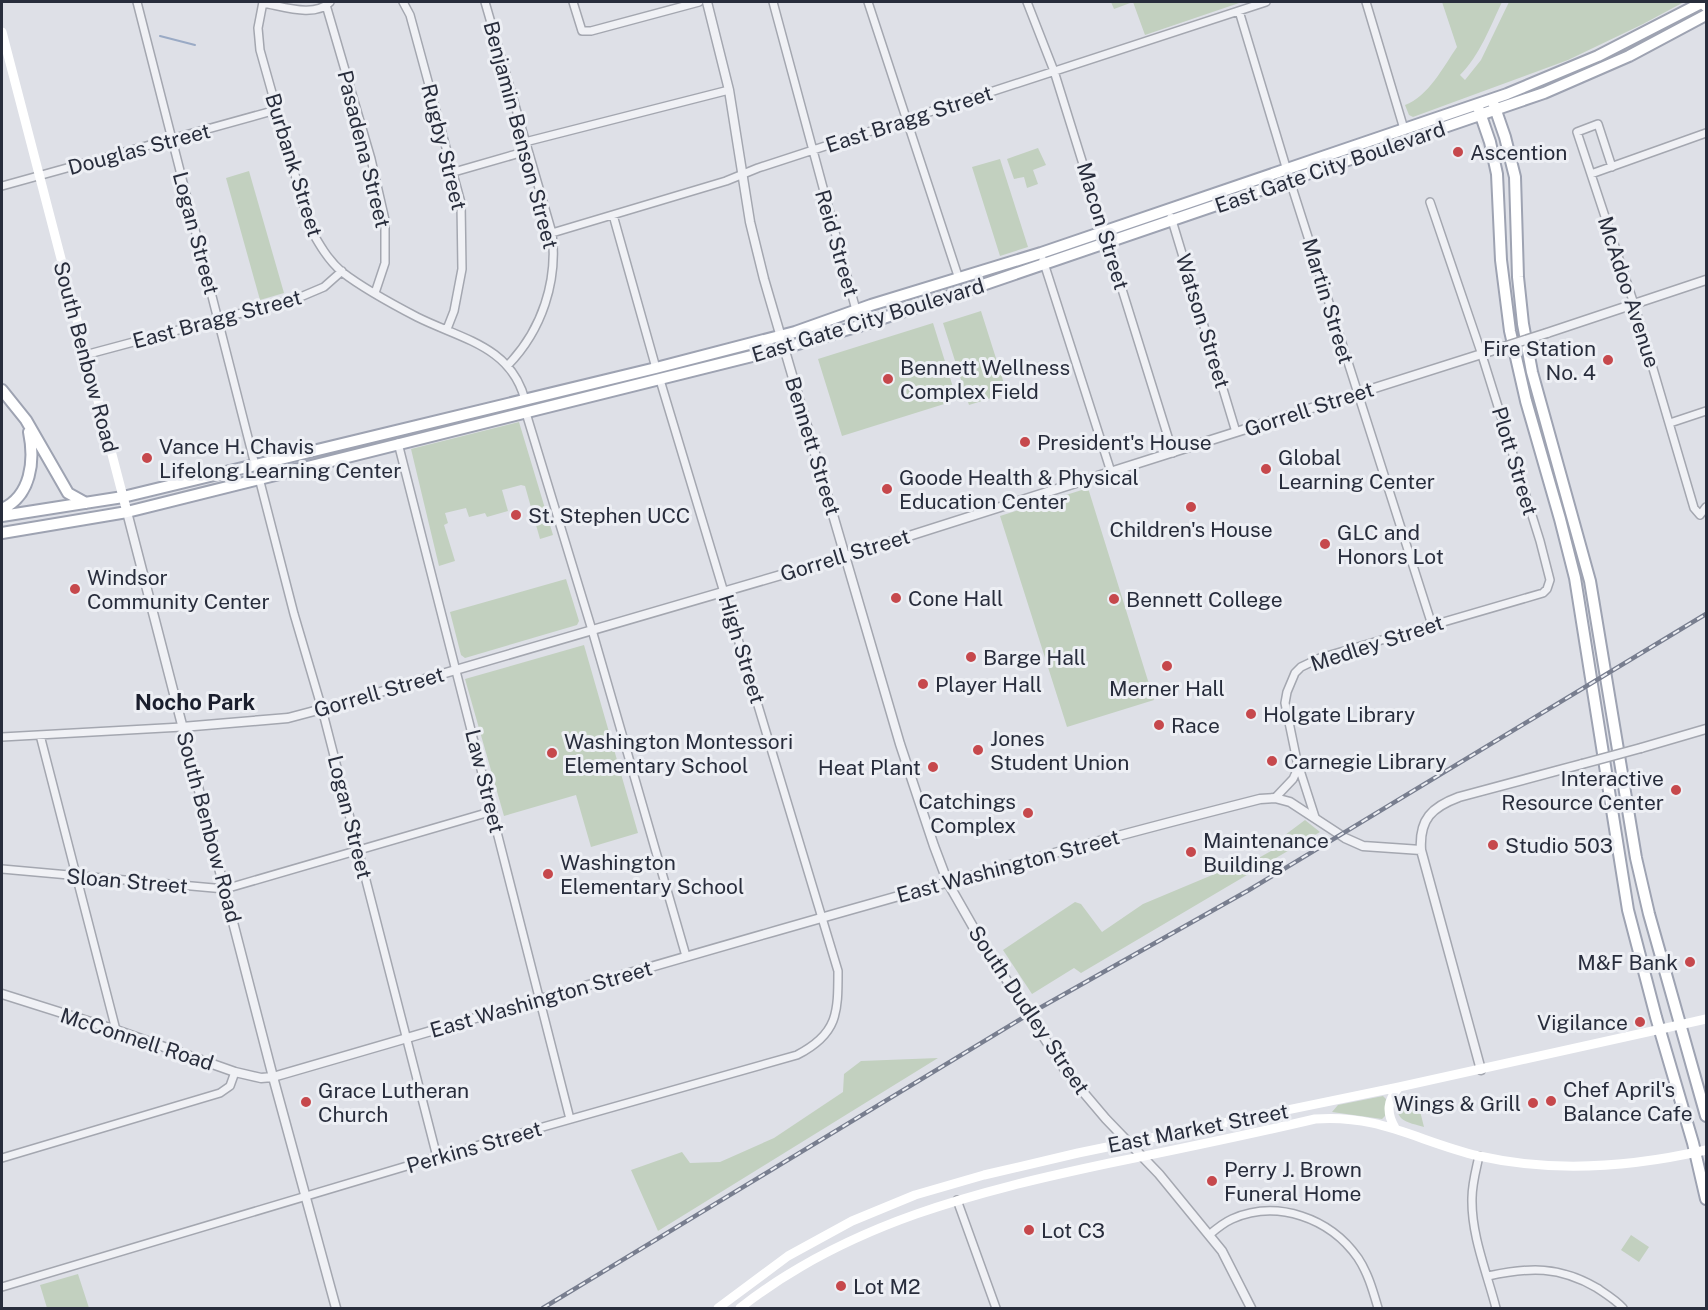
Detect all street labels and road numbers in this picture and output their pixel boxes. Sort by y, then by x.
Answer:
street label: Benjamin Benson Street [478,18,564,252]
street label: Pasadena Street [332,68,396,230]
street label: East Bragg Street [822,80,996,158]
street label: Rugby Street [416,81,472,213]
street label: Burbank Street [260,90,328,240]
street label: East Gate City Boulevard [1212,116,1448,218]
street label: Douglas Street [65,118,213,180]
street label: Macon Street [1072,159,1134,293]
street label: Logan Street [168,169,224,297]
street label: Reid Street [810,187,864,299]
street label: McAdoo Avenue [1593,213,1665,371]
street label: Martin Street [1297,235,1359,367]
street label: Watson Street [1171,251,1235,391]
street label: South Benbow Road [48,259,124,455]
street label: East Gate City Boulevard [749,273,987,367]
street label: East Bragg Street [130,284,304,354]
street label: Bennett Street [780,374,846,518]
street label: Gorrell Street [1241,376,1377,442]
street label: Plott Street [1487,404,1543,518]
street label: Gorrell Street [777,523,913,587]
street label: High Street [714,591,770,707]
street label: Medley Street [1307,610,1447,676]
street label: Gorrell Street [311,661,447,723]
street label: Law Street [460,727,510,835]
street label: South Benbow Road [171,729,247,925]
street label: Logan Street [323,753,377,881]
street label: East Washington Street [894,824,1122,908]
street label: Sloan Street [65,863,189,899]
street label: South Dudley Street [963,921,1095,1099]
street label: East Washington Street [427,955,655,1043]
street label: McConnell Road [57,1002,217,1076]
street label: East Market Street [1105,1098,1291,1158]
street label: Perkins Street [404,1116,544,1178]

